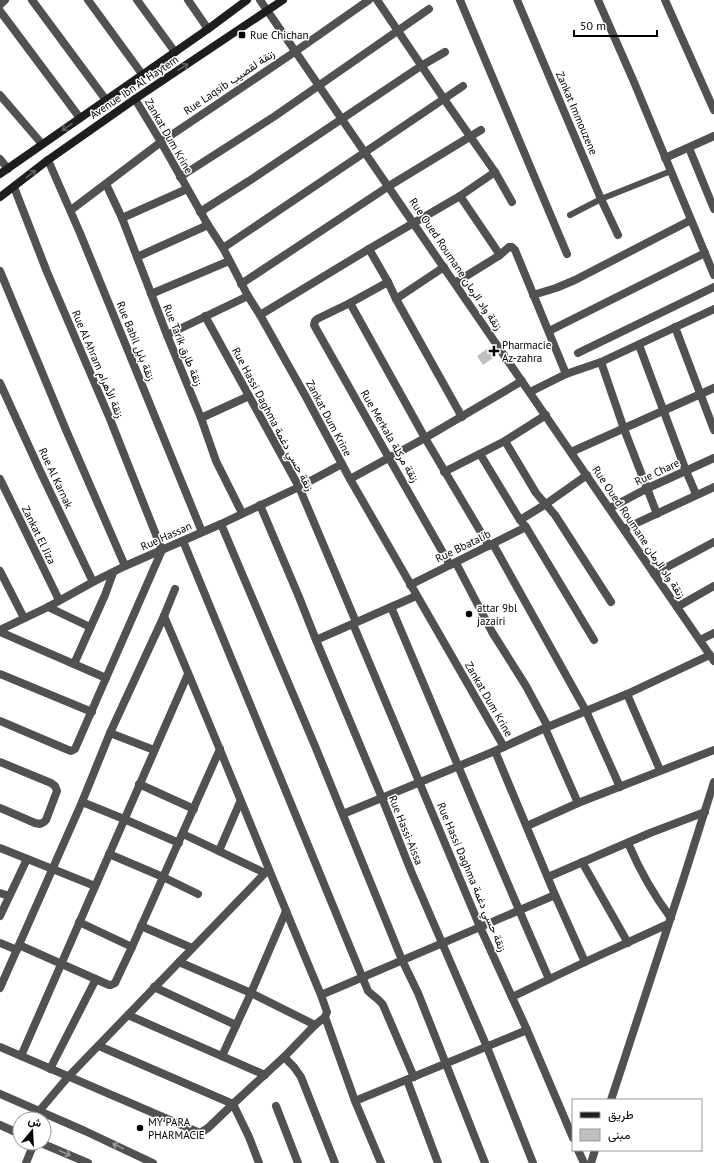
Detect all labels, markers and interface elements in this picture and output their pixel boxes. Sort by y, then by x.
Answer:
scale bar [574,12,657,38]
text: 50 m [580,18,606,33]
place label: Rue Chichan [250,28,309,42]
marker: Rue Chichan [237,30,247,40]
street label: Rue Laqsib زنقة لقصيب [181,46,277,118]
street label: Avenue Ibn Al Haytem [87,52,181,122]
one-way arrow [178,63,189,71]
street label: Zankat Immouzene [553,69,601,157]
street label: Zankat Dum Krine [142,96,196,176]
one-way arrow [61,123,72,131]
one-way arrow [26,169,37,178]
street label: Rue Oued Roumane زنقة واد الرمان [406,195,506,333]
street label: Rue Babil زنقة بابل [114,299,158,383]
street label: Rue Tarik زنقة طارق [160,302,206,388]
street label: Rue Al Ahram زنقة الأهرام [68,308,127,421]
place label: Pharmacie Az-zahra [502,338,552,365]
street label: Rue Hassi Daghma زنقة حسي دغمة [226,345,317,495]
marker: Pharmacie Az-zahra [489,346,499,356]
street label: Zankat Dum Krine [303,377,355,459]
street label: Rue Merkala زنقة مركلة [358,387,422,485]
street label: Rue Al Karnak [36,445,76,511]
street label: Rue Chare [632,455,682,488]
street label: Rue Oued Roumane زنقة واد الرمان [589,463,689,601]
street label: Zankat El Jiza [19,504,59,566]
street label: Rue Hassan [138,519,194,553]
street label: Rue Bbatalib [433,527,493,565]
place label: attar 9bl jazairi [477,601,518,628]
marker: attar 9bl jazairi [464,609,474,619]
street label: Zankat Dum Krine [462,659,516,739]
street label: Rue Hassi-Aissa [386,793,426,867]
street label: Rue Hassi Daghma زنقة حسي دغمة [431,800,510,955]
legend [572,1099,702,1151]
text: طريق [608,1107,634,1123]
north arrow [12,1111,52,1151]
text: ش [27,1113,44,1130]
place label: MY PARA PHARMACIE [148,1115,205,1142]
marker: MY PARA PHARMACIE [135,1123,145,1133]
text: مبنى [608,1127,630,1143]
one-way arrow [112,1142,124,1149]
one-way arrow [58,1150,70,1157]

